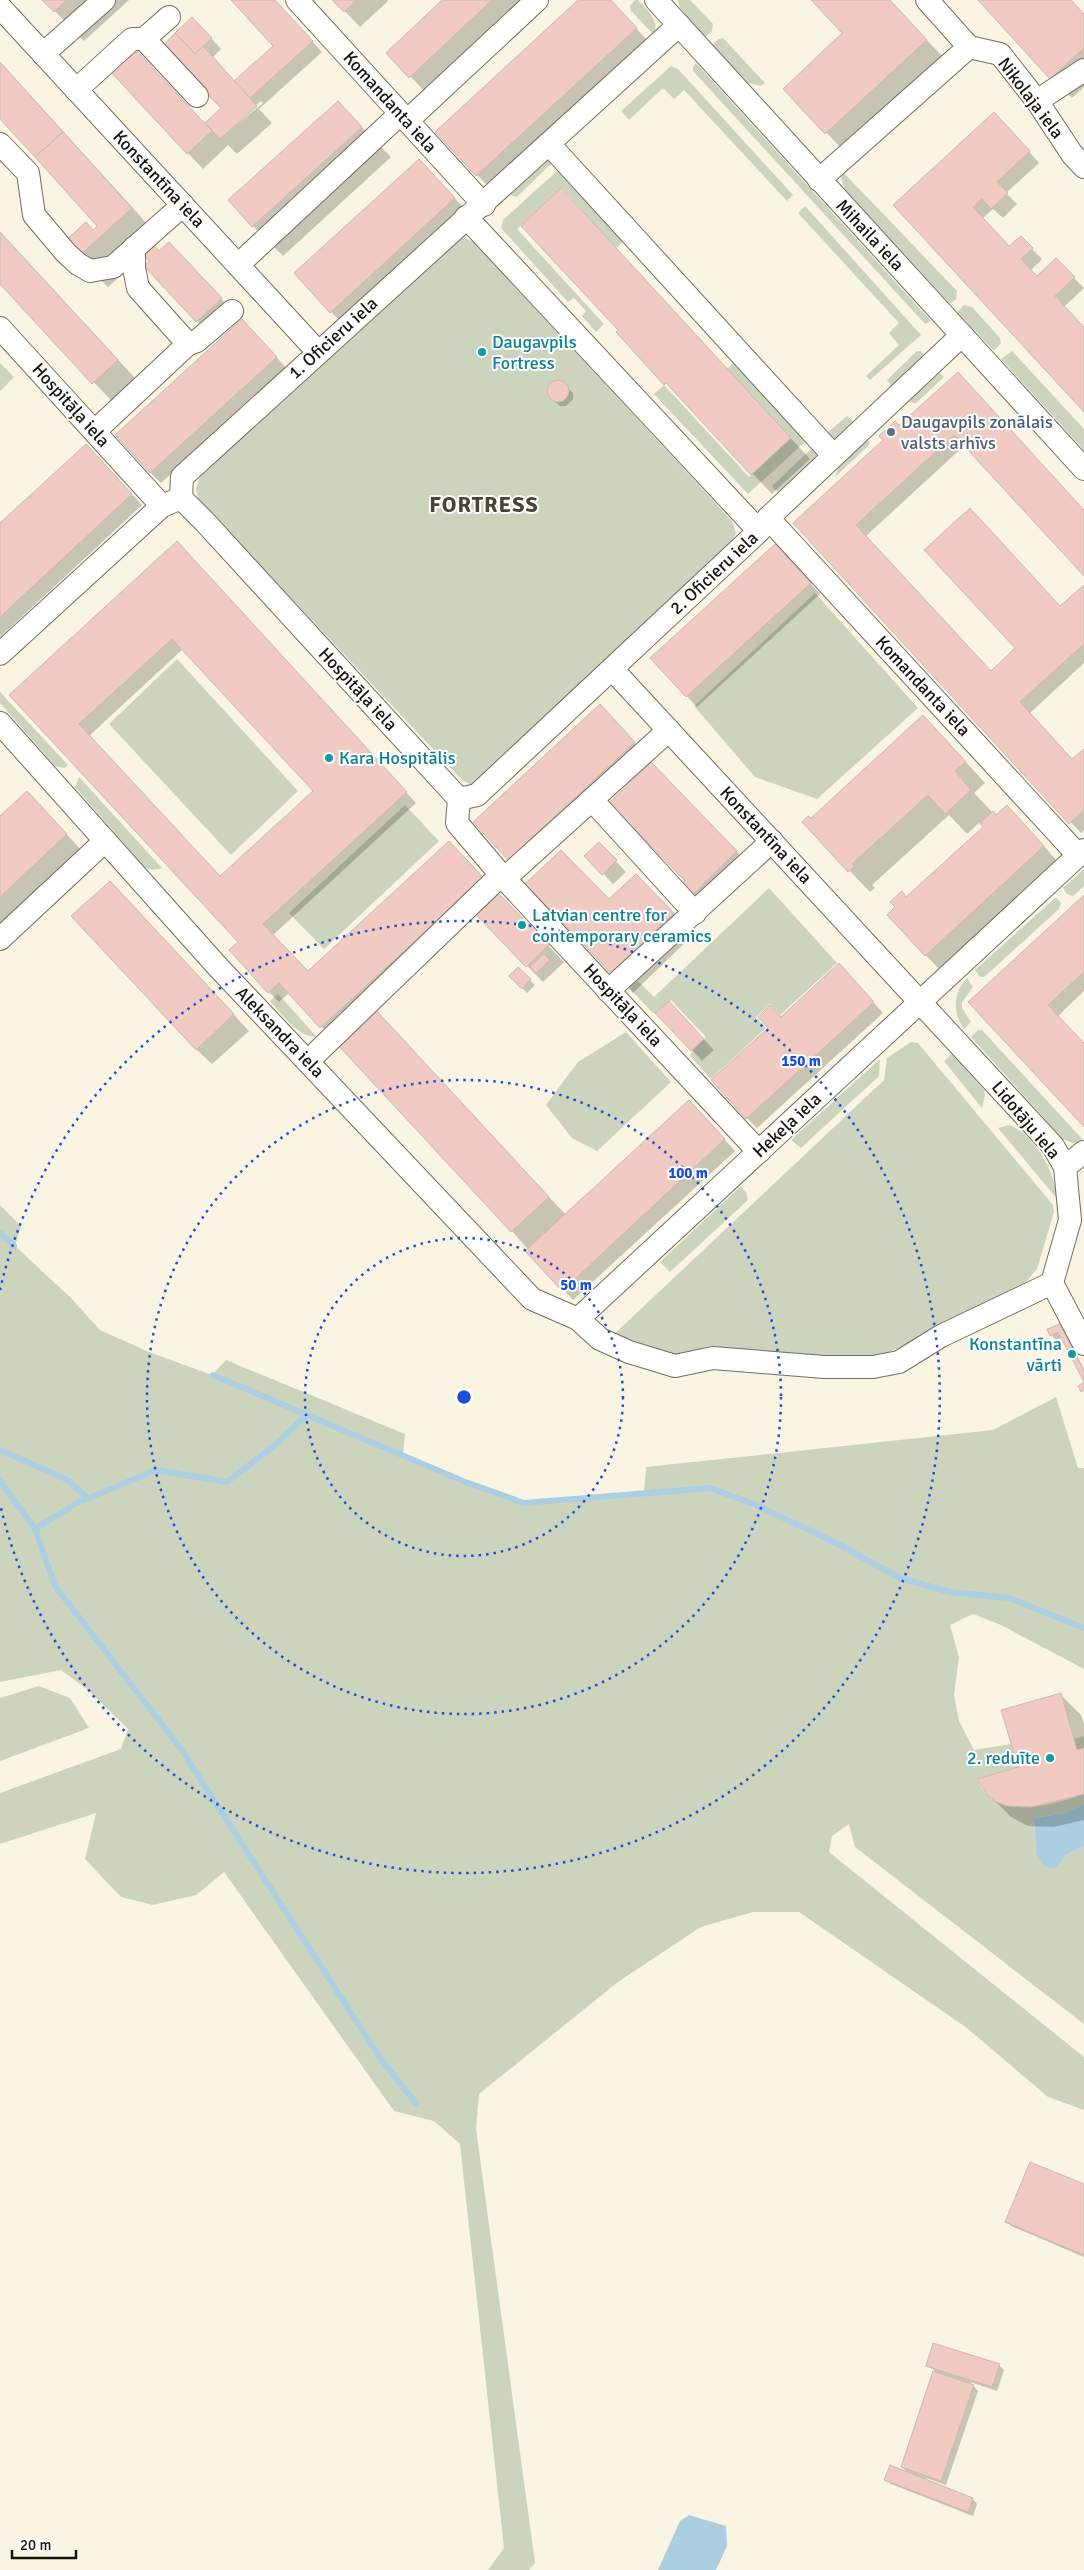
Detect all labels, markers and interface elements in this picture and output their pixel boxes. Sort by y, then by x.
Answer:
street label: Komandanta iela [339,47,441,157]
street label: Nikolaja iela [993,53,1069,143]
street label: Konstantīna iela [108,126,210,232]
street label: Mihaila iela [831,195,909,275]
street label: 1. Oficieru iela [284,292,382,384]
place label: Daugavpils Fortress [492,331,577,374]
marker: Daugavpils Fortress [476,346,488,358]
street label: Hospitāļa iela [27,358,115,452]
place label: Daugavpils zonālais valsts arhīvs [901,411,1053,454]
marker: Daugavpils zonālais valsts arhīvs [885,426,897,438]
district label: FORTRESS [429,491,539,518]
street label: 2. Oficieru iela [666,527,762,619]
street label: Komandanta iela [871,631,975,741]
street label: Hospitāļa iela [314,643,402,735]
place label: Kara Hospitālis [339,747,456,769]
marker: Kara Hospitālis [323,752,335,764]
street label: Konstantīna iela [715,782,817,888]
place label: Latvian centre for contemporary ceramics [532,904,712,947]
marker: Latvian centre for contemporary ceramics [516,919,528,931]
street label: Hospitāļa iela [579,959,667,1051]
street label: Aleksandra iela [231,982,329,1082]
text: 150 m [781,1052,821,1070]
street label: Lidotāju iela [987,1076,1065,1164]
street label: Hekeļa iela [748,1088,826,1162]
text: 100 m [668,1164,708,1182]
text: 50 m [560,1276,592,1294]
place label: Konstantīna vārti [969,1333,1062,1376]
marker: Konstantīna vārti [1066,1348,1078,1360]
centre of rings [455,1388,473,1406]
place label: 2. reduīte [967,1747,1040,1769]
marker: 2. reduīte [1044,1752,1056,1764]
scale bar [12,2528,76,2560]
text: 20 m [20,2536,51,2554]

